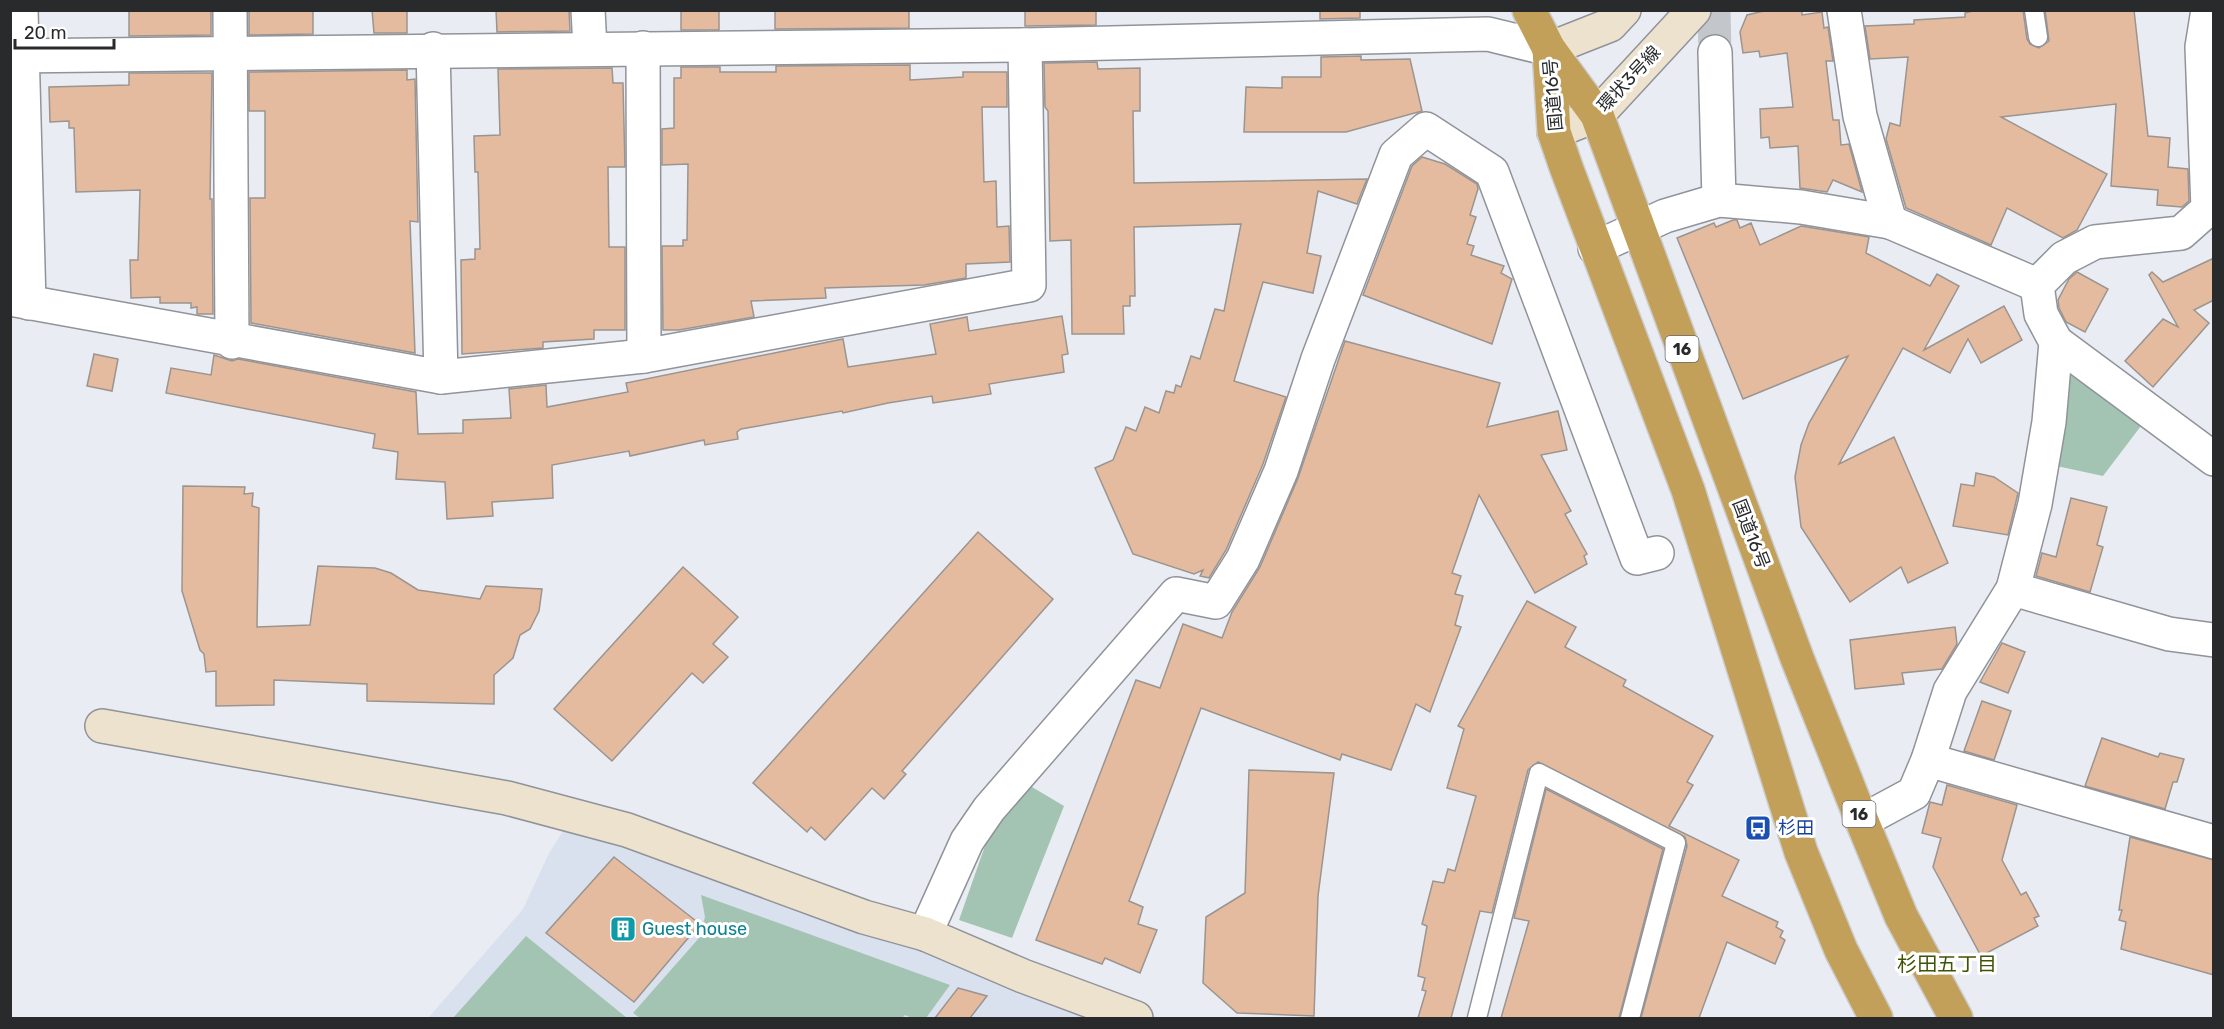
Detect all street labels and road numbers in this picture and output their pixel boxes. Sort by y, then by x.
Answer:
street label: 環状3号線 [1593,41,1665,117]
street label: 国道16号 [1539,58,1567,132]
road number: 16 [1666,336,1698,362]
street label: 国道16号 [1728,496,1774,572]
road number: 16 [1842,801,1876,827]

